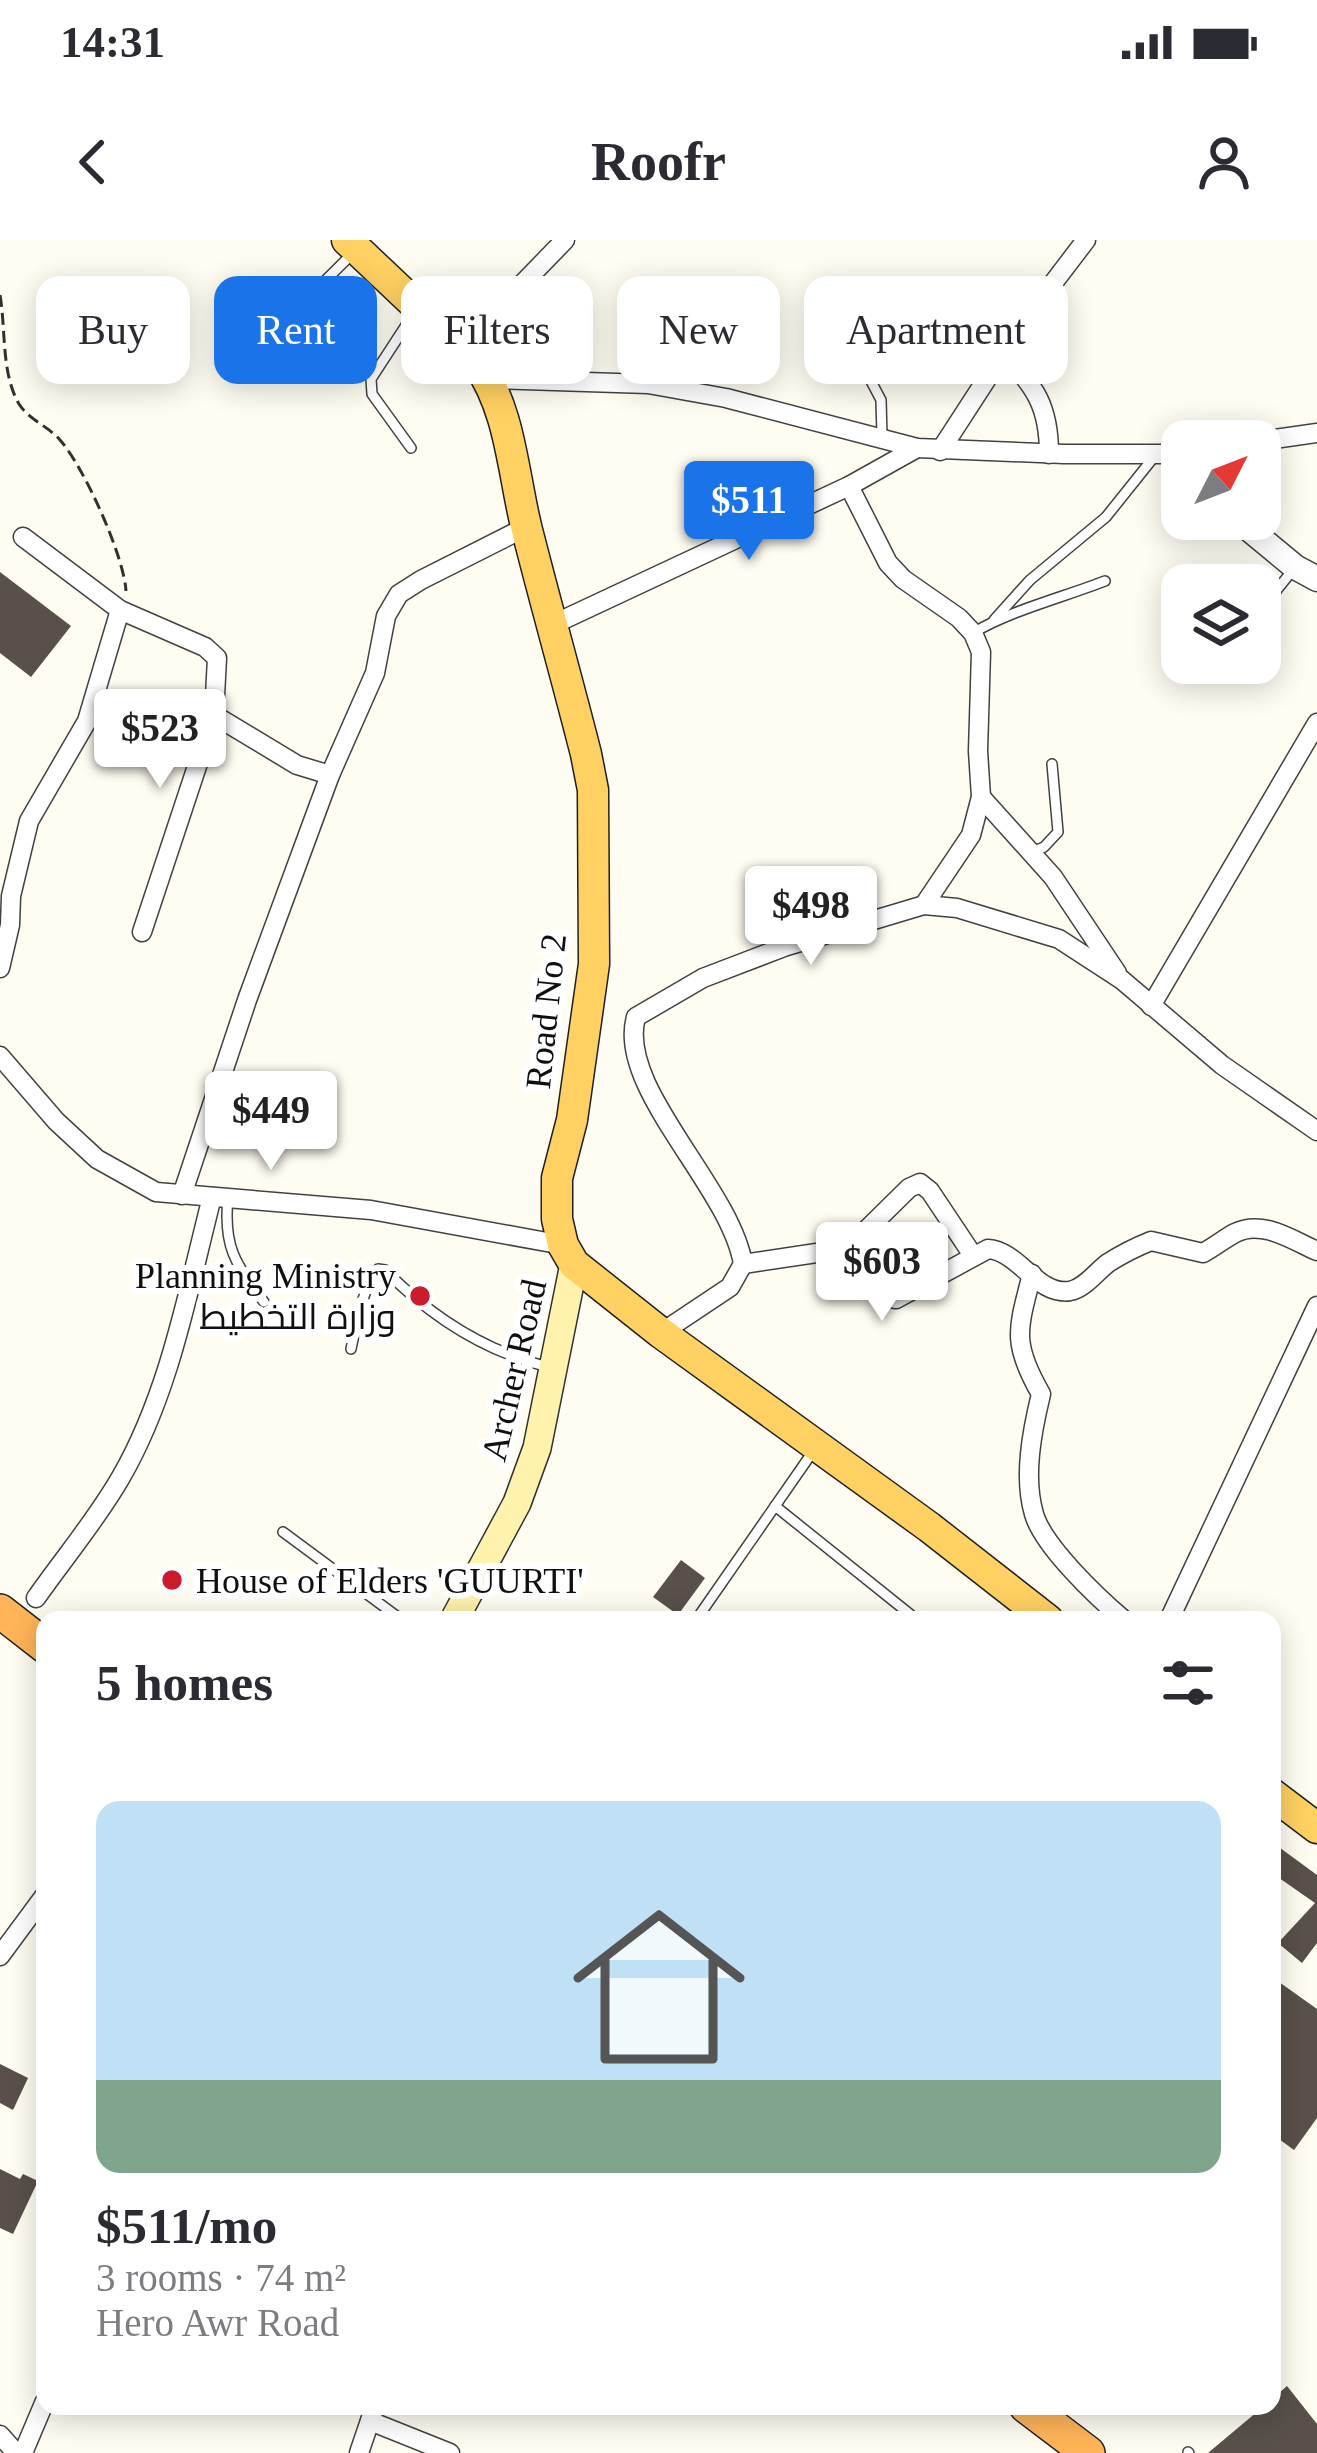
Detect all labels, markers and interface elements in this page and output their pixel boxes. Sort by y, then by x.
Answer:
text: 14:31 [60,17,165,67]
icon: back [60,129,126,195]
icon: person [1191,129,1257,195]
text: Roofr [591,132,726,192]
chip: Buy [36,276,190,384]
chip: Rent [214,276,377,384]
chip: Filters [401,276,593,384]
chip: New [617,276,780,384]
chip: Apartment [804,276,1068,384]
north arrow [1161,420,1281,540]
map controls [1161,420,1281,684]
pin: $511 [678,461,820,563]
text: $511 [711,478,787,521]
button: layers [1161,564,1281,684]
pin: $523 [89,689,231,791]
text: $523 [121,706,199,749]
pin: $498 [740,866,882,968]
text: $498 [772,883,850,926]
street label: Road No 2 [518,931,574,1091]
pin: $449 [200,1071,342,1173]
text: $449 [232,1088,310,1131]
pin: $603 [811,1222,953,1324]
text: $603 [843,1239,921,1282]
place label: Planning Ministry وزارة التخطيط [135,1256,396,1337]
street label: Archer Road [474,1276,554,1465]
marker: Planning Ministry وزارة التخطيط [407,1283,433,1309]
place label: House of Elders 'GUURTI' [196,1561,584,1601]
marker: House of Elders 'GUURTI' [159,1567,185,1593]
icon: filters [1155,1650,1221,1716]
text: 5 homes [96,1655,273,1711]
icon: home [551,1879,767,2095]
text: $511/mo [96,2198,277,2254]
text: 3 rooms · 74 m² [96,2256,346,2299]
text: Hero Awr Road [96,2301,339,2344]

